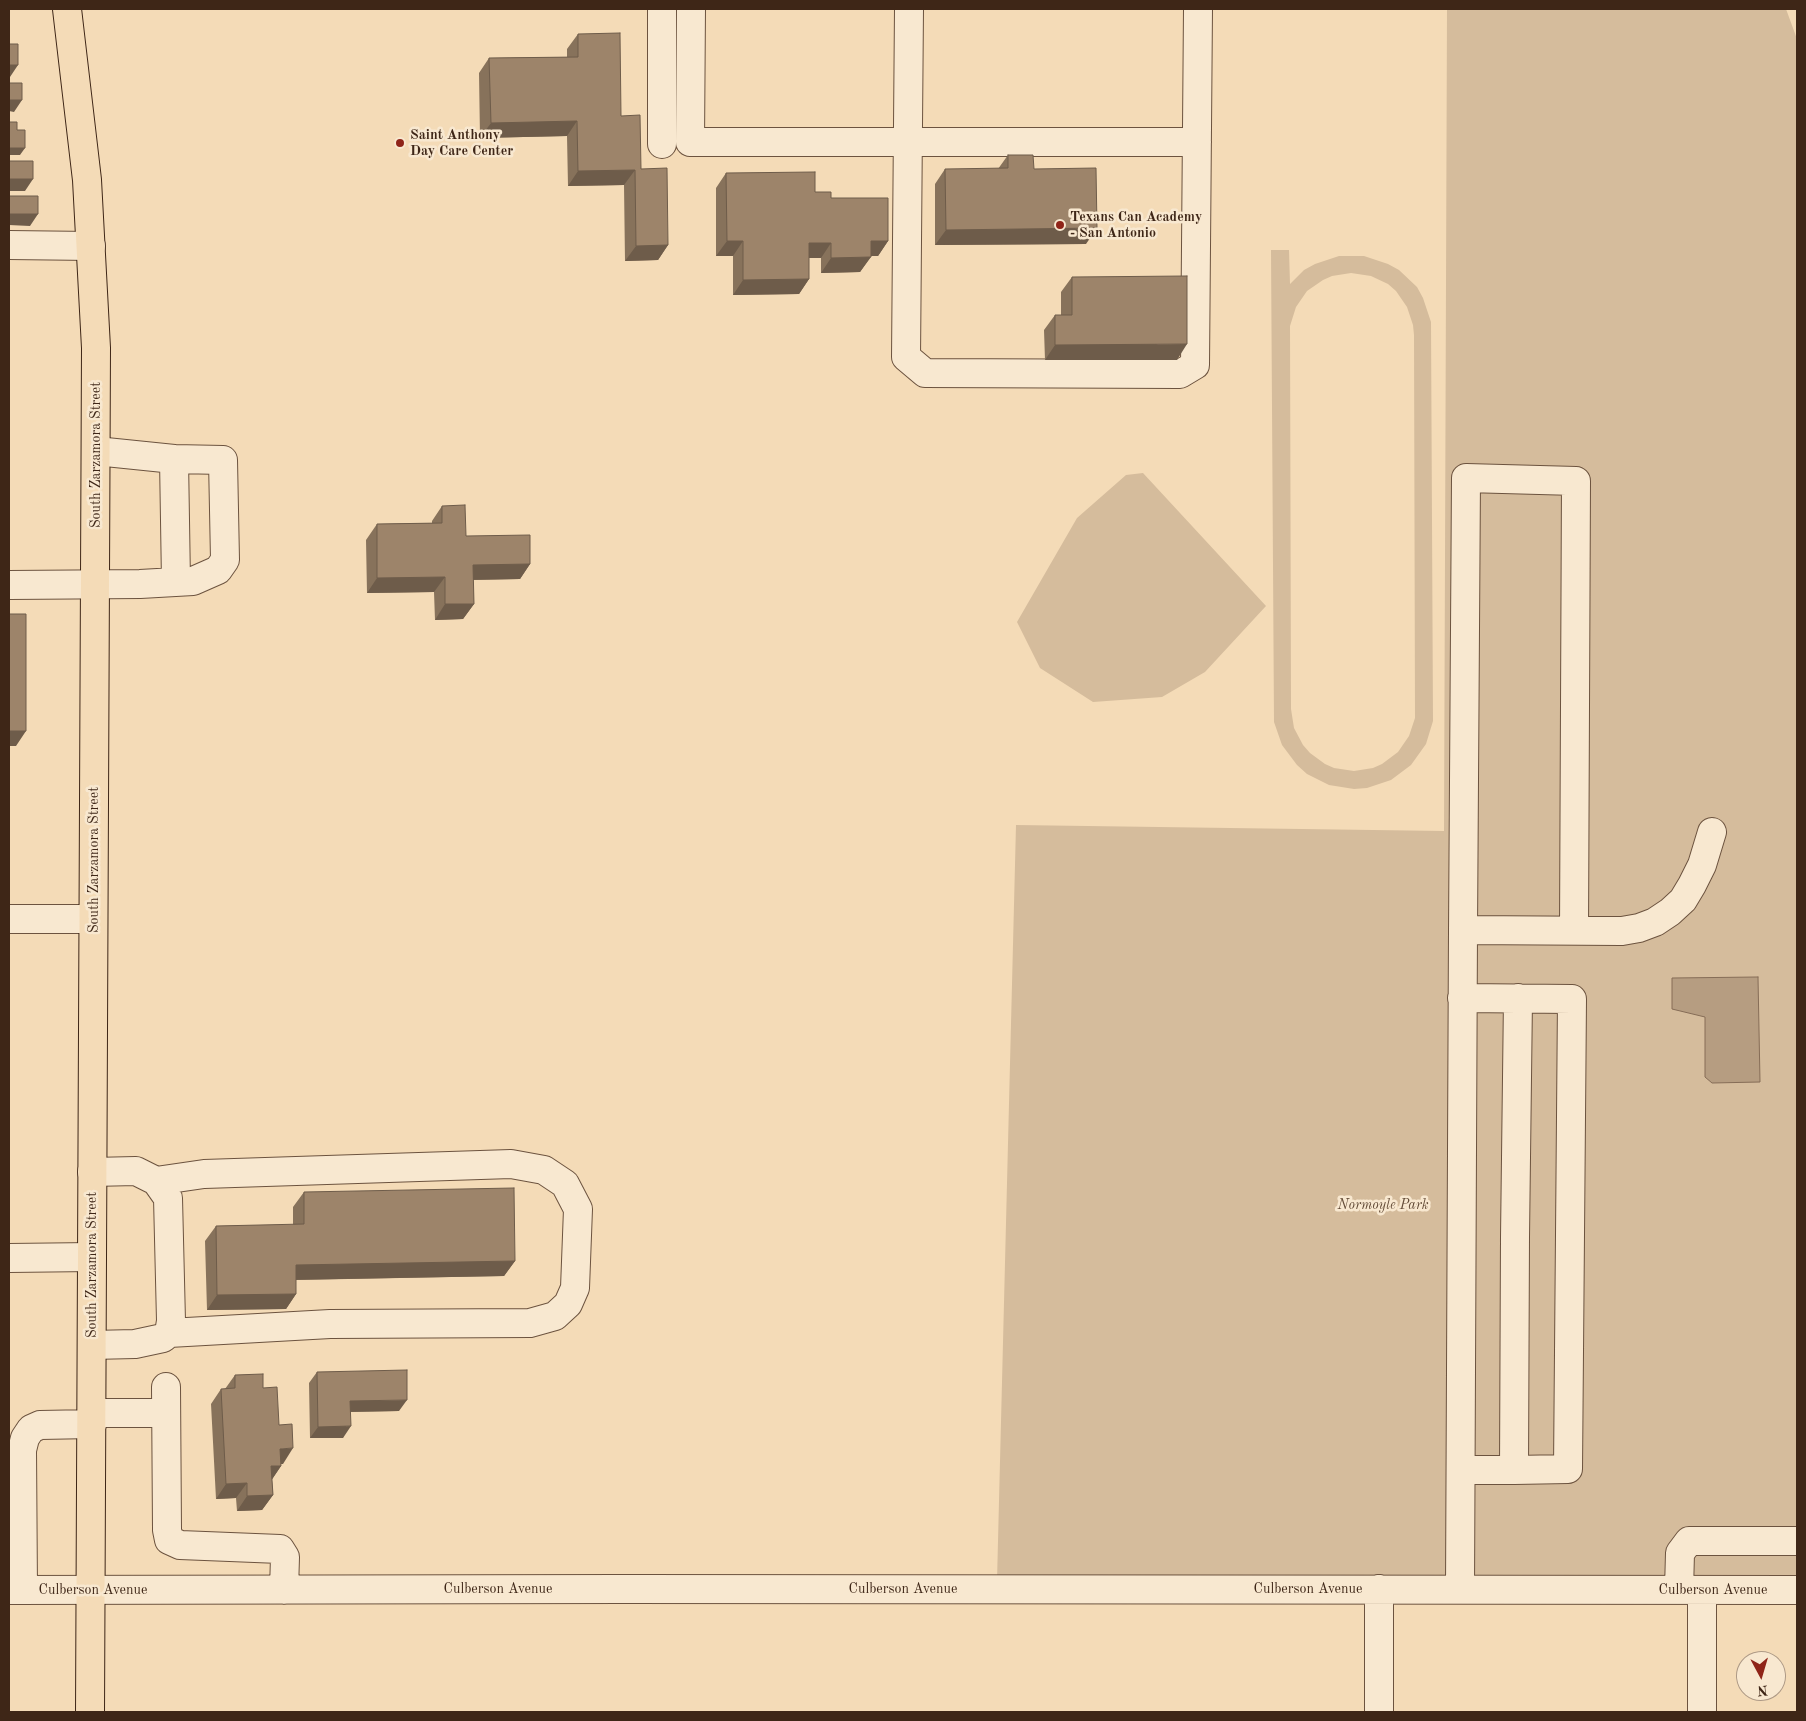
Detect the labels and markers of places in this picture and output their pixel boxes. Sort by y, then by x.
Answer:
place label: Saint Anthony Day Care Center [410,127,513,160]
marker: Saint Anthony Day Care Center [394,137,406,149]
place label: Texans Can Academy - San Antonio [1070,209,1202,242]
marker: Texans Can Academy - San Antonio [1054,219,1066,231]

